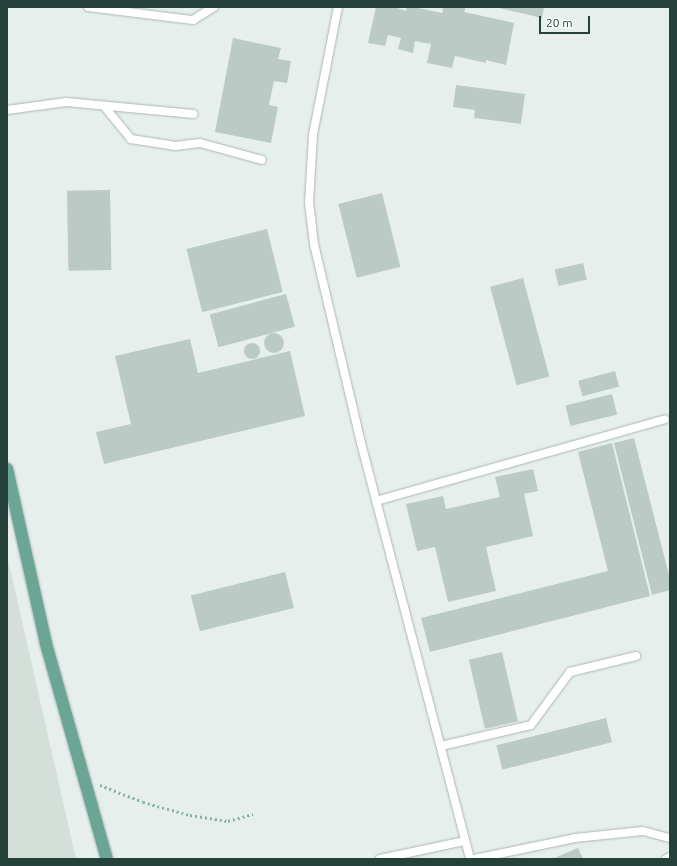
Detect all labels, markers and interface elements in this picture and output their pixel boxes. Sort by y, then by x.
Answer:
scale bar [541,8,592,34]
text: 20 m [546,16,573,29]

